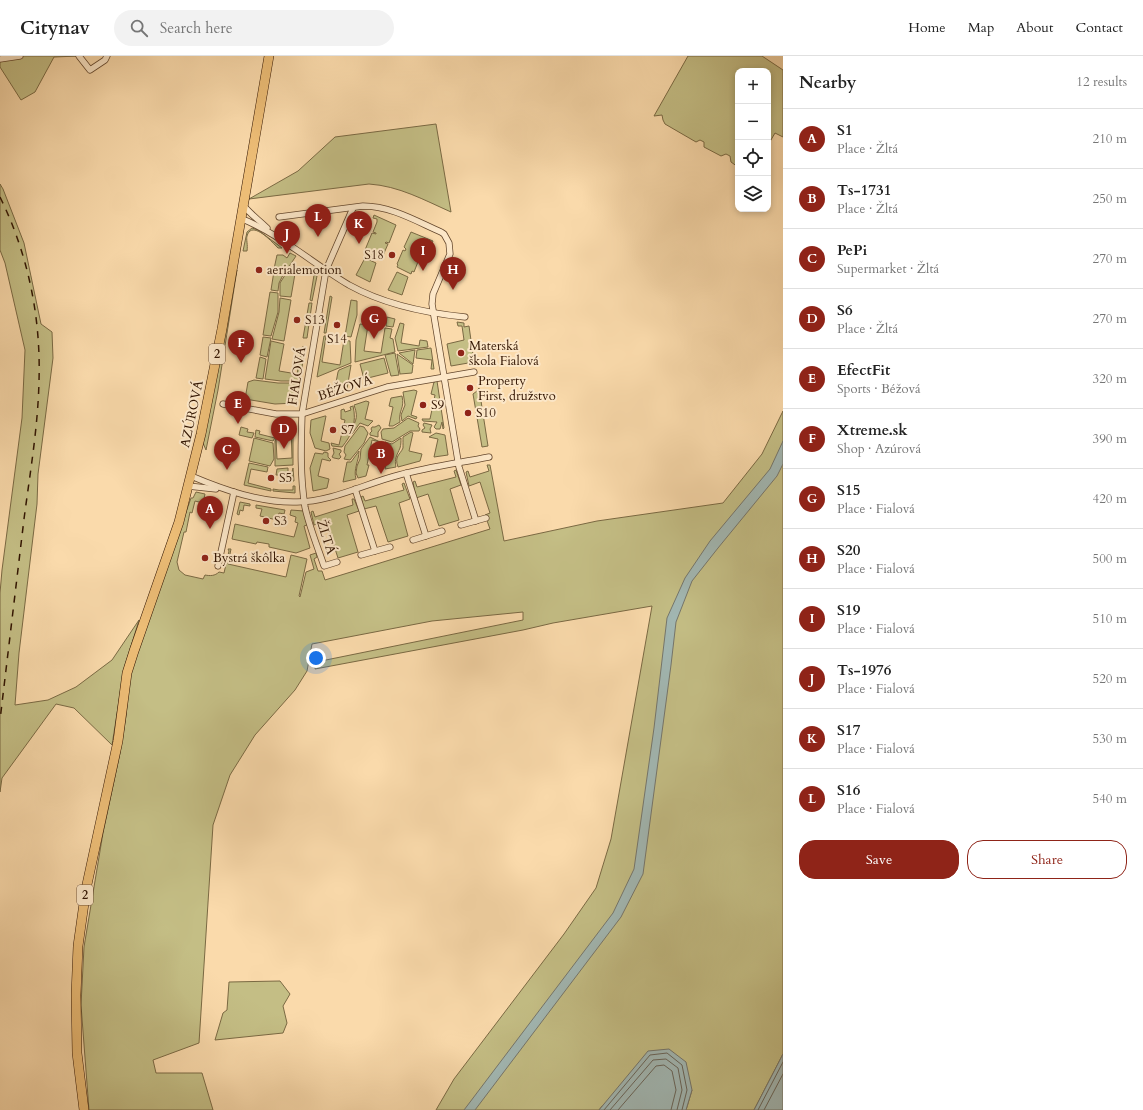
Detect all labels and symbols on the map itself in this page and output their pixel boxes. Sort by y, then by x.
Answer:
pin: L [305,204,331,237]
pin: K [346,211,372,244]
pin: J [274,221,300,254]
pin: I [410,238,436,271]
place label: S18 [364,246,384,264]
marker: S18 [387,250,397,260]
pin: H [440,257,466,290]
place label: aerialemotion [267,261,343,279]
marker: aerialemotion [254,265,264,275]
pin: G [361,306,387,339]
place label: S13 [305,311,325,329]
marker: S13 [292,315,302,325]
marker: S14 [332,320,342,330]
pin: F [228,330,254,363]
place label: S14 [327,330,347,348]
place label: Materská škola Fialová [469,337,539,370]
road number: 2 [209,344,225,364]
street label: FIALOVÁ [283,345,311,407]
marker: Materská škola Fialová [456,348,466,358]
street label: BÉŽOVÁ [316,371,375,405]
place label: Property First, družstvo [478,372,556,405]
street label: AZÚROVÁ [176,378,208,449]
marker: Property First, družstvo [465,383,475,393]
pin: E [225,391,251,424]
place label: S9 [431,396,445,414]
marker: S9 [418,400,428,410]
place label: S10 [476,404,496,422]
marker: S10 [463,408,473,418]
pin: D [271,416,297,449]
place label: S7 [341,421,355,439]
marker: S7 [328,425,338,435]
pin: C [214,437,240,470]
pin: B [368,441,394,474]
place label: S5 [279,469,292,487]
marker: S5 [266,473,276,483]
pin: A [197,496,223,529]
place label: S3 [274,512,287,530]
marker: S3 [261,516,271,526]
street label: ŽLTÁ [312,517,340,558]
place label: Bystrá škôlka [213,549,286,567]
marker: Bystrá škôlka [200,553,210,563]
your location [306,648,326,668]
road number: 2 [77,885,93,905]

